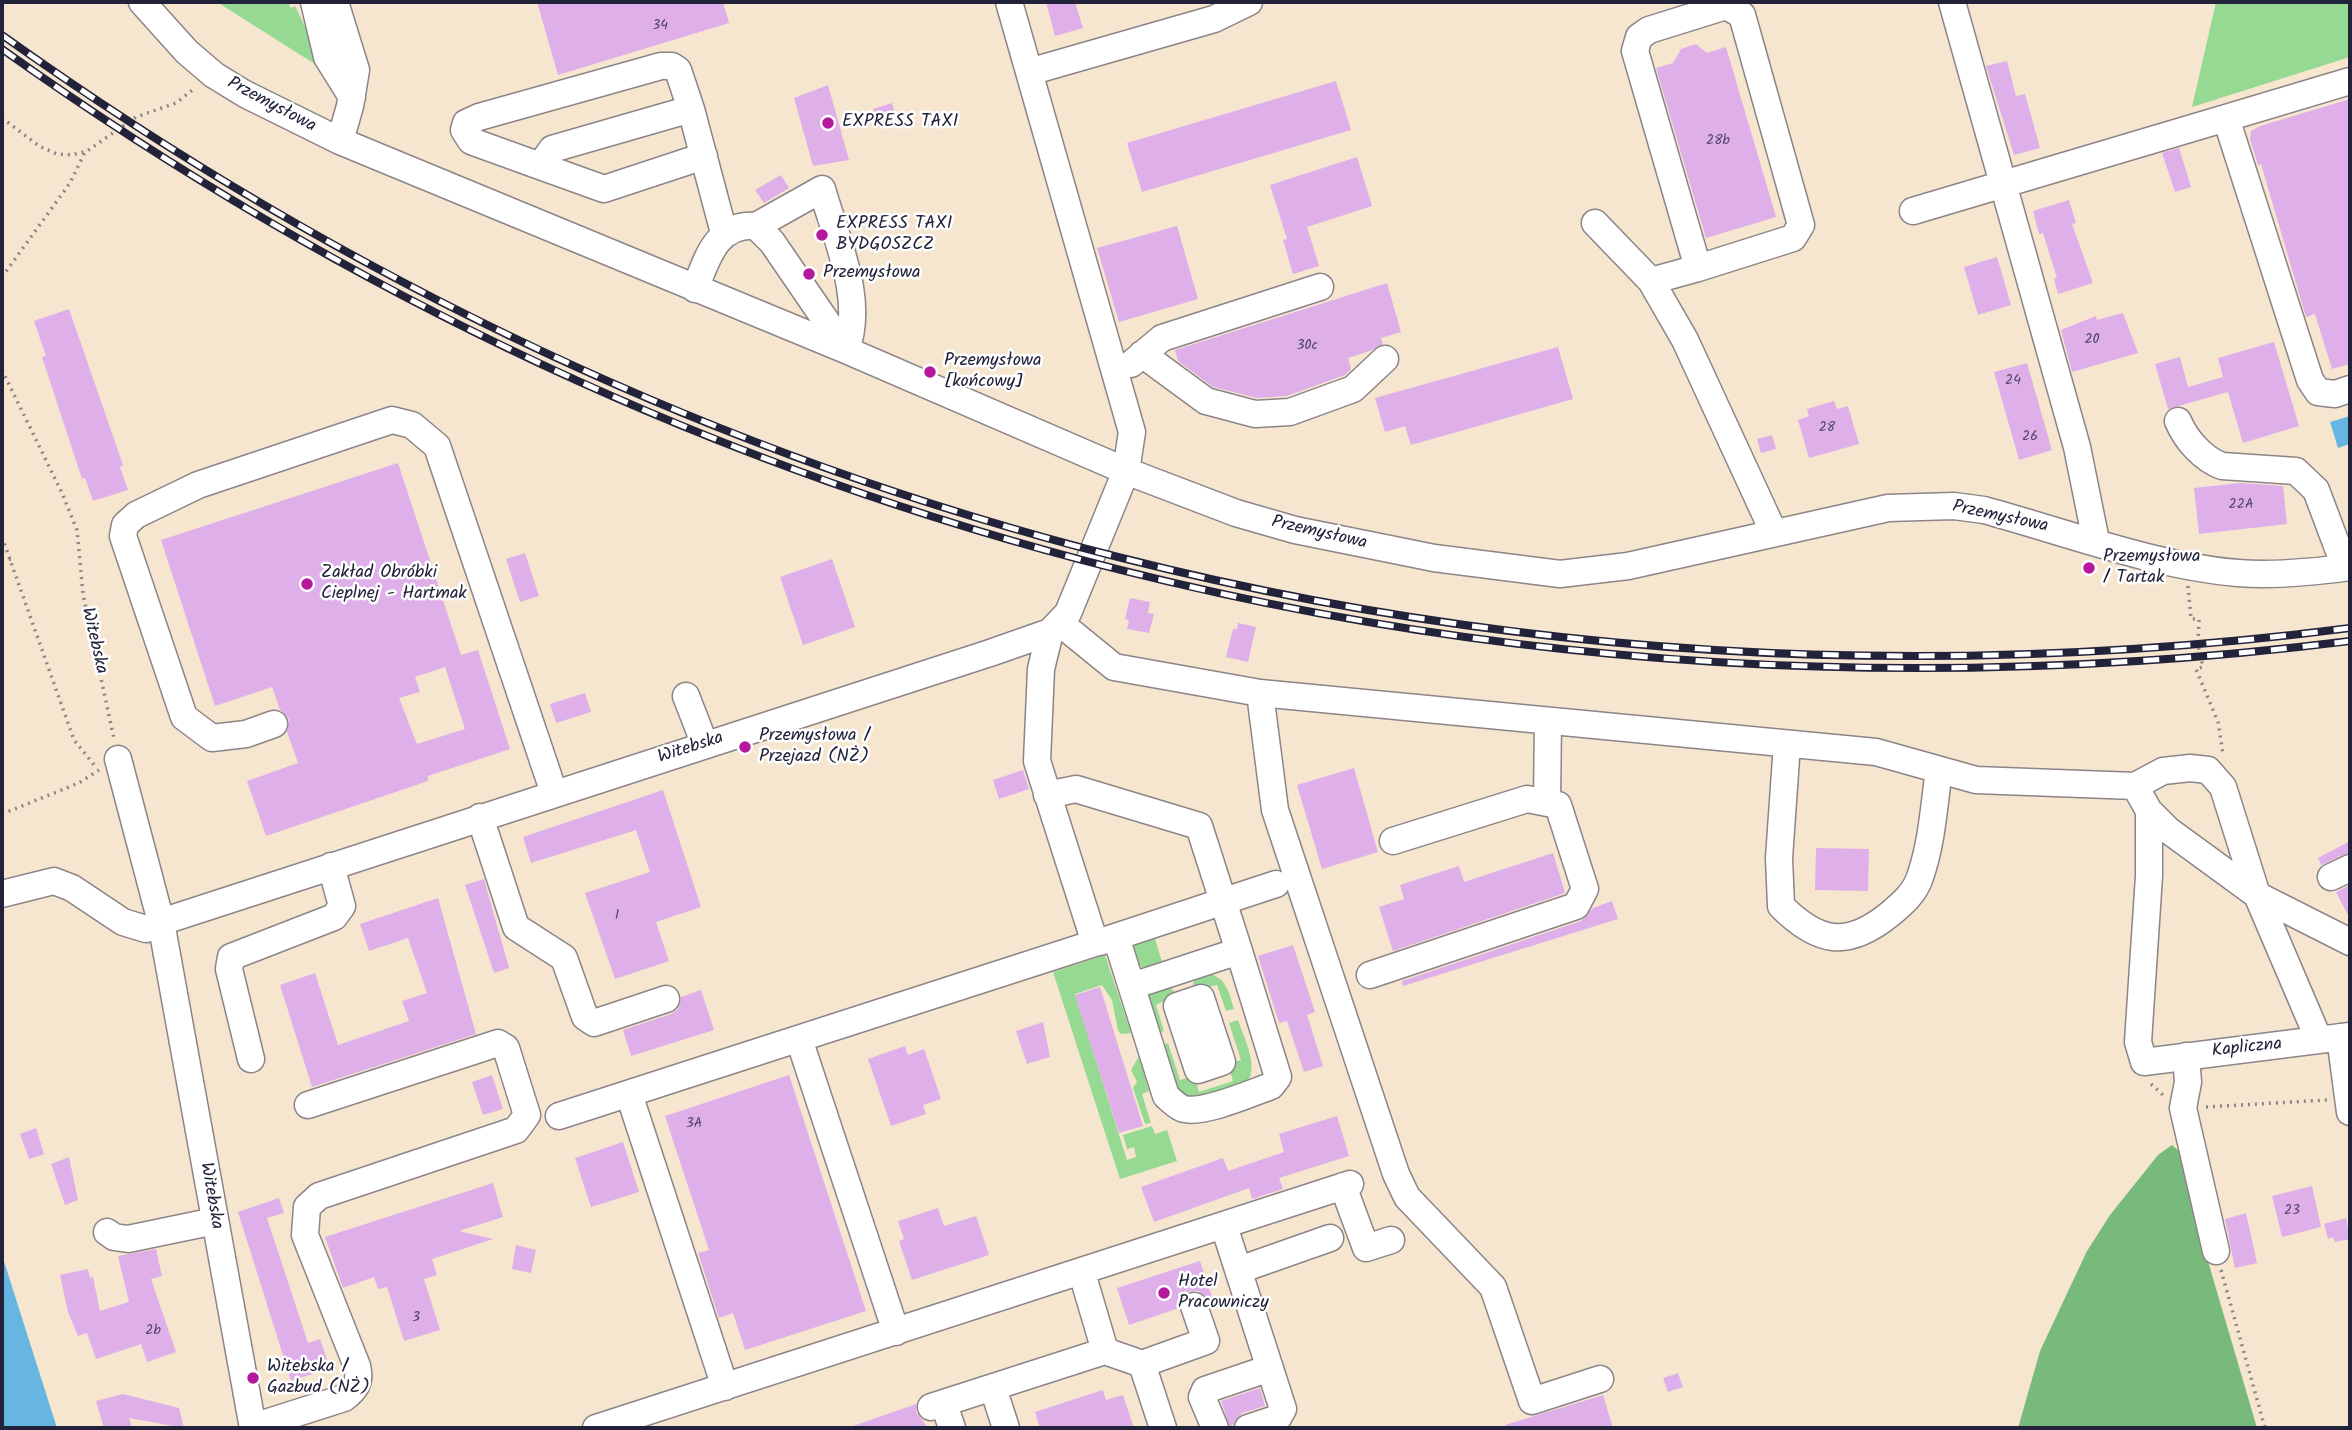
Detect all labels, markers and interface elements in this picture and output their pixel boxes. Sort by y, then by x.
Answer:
house number: 34 [652,19,668,35]
street label: Przemysłowa [223,74,319,138]
place label: EXPRESS TAXI [842,112,958,134]
marker: EXPRESS TAXI [820,115,836,131]
house number: 28b [1706,134,1730,150]
place label: EXPRESS TAXI BYDGOSZCZ [836,214,952,256]
marker: EXPRESS TAXI BYDGOSZCZ [814,227,830,243]
place label: Przemysłowa [823,263,920,285]
marker: Przemysłowa [801,266,817,282]
house number: 20 [2084,333,2100,349]
house number: 30c [1296,339,1318,355]
place label: Przemysłowa [końcowy] [944,351,1041,394]
marker: Przemysłowa [końcowy] [922,364,938,380]
house number: 24 [2005,374,2021,390]
house number: 28 [1819,421,1835,437]
house number: 26 [2022,430,2038,446]
street label: Przemysłowa [1950,497,2050,539]
house number: 22A [2229,498,2253,514]
street label: Przemysłowa [1269,513,1369,555]
place label: Przemysłowa / Tartak [2103,547,2200,590]
marker: Przemysłowa / Tartak [2081,560,2097,576]
place label: Zakład Obróbki Cieplnej - Hartmak [321,563,467,606]
marker: Zakład Obróbki Cieplnej - Hartmak [299,576,315,592]
street label: Witebska [75,606,111,676]
place label: Przemysłowa / Przejazd (NŻ) [759,726,870,768]
street label: Witebska [656,728,726,770]
marker: Przemysłowa / Przejazd (NŻ) [737,739,753,755]
house number: 1 [615,909,619,925]
street label: Kapliczna [2211,1035,2283,1063]
house number: 3A [686,1117,702,1133]
street label: Witebska [194,1161,226,1231]
house number: 23 [2284,1204,2300,1220]
place label: Hotel Pracowniczy [1178,1272,1269,1314]
marker: Hotel Pracowniczy [1156,1285,1172,1301]
house number: 3 [412,1311,420,1327]
house number: 2b [145,1324,161,1340]
place label: Witebska / Gazbud (NŻ) [267,1357,370,1400]
marker: Witebska / Gazbud (NŻ) [245,1370,261,1386]

